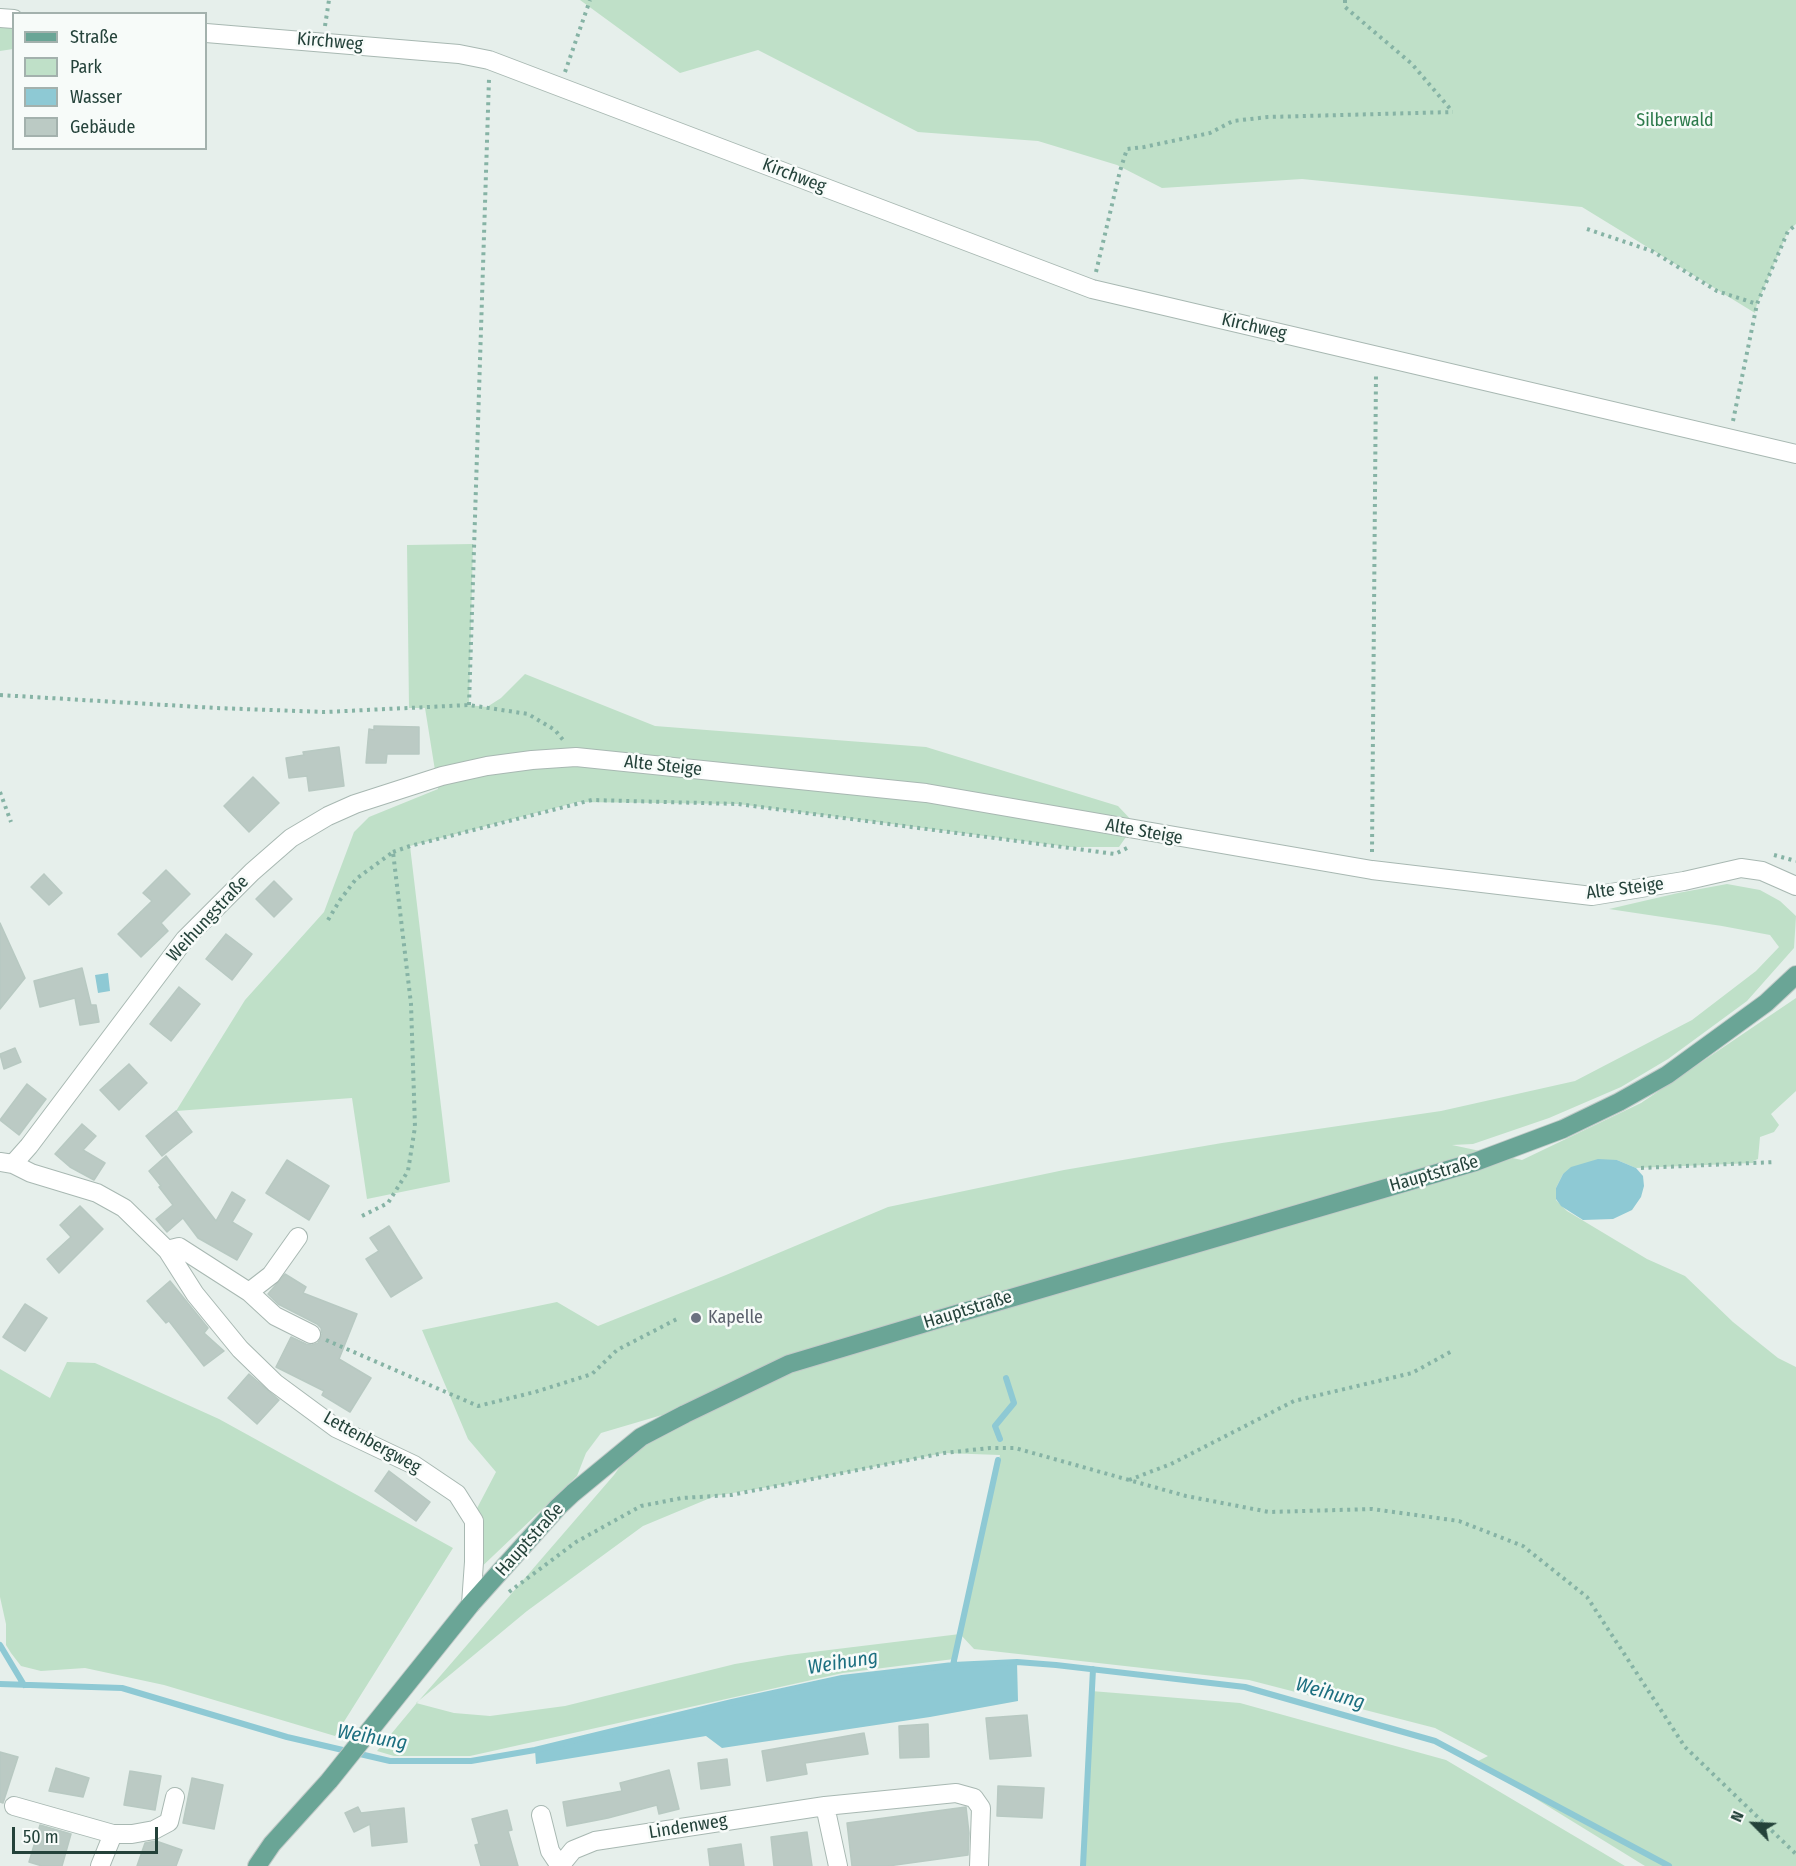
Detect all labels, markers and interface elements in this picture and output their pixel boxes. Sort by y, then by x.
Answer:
legend [12,12,207,150]
text: Straße [70,26,118,48]
street label: Kirchweg [296,28,364,56]
text: Park [70,56,102,78]
text: Wasser [70,86,122,108]
park label: Silberwald [1636,110,1714,132]
text: Gebäude [70,116,135,138]
street label: Kirchweg [759,154,829,198]
street label: Kirchweg [1219,309,1289,345]
street label: Alte Steige [623,751,703,781]
street label: Alte Steige [1104,815,1184,849]
street label: Weihungstraße [163,871,253,967]
street label: Alte Steige [1585,874,1665,904]
street label: Hauptstraße [1387,1151,1481,1197]
street label: Hauptstraße [921,1286,1015,1334]
place label: Kapelle [708,1307,763,1329]
marker: Kapelle [689,1311,703,1325]
street label: Lettenbergweg [319,1407,425,1479]
street label: Hauptstraße [491,1499,569,1581]
water label: Weihung [806,1646,880,1680]
water label: Weihung [1293,1673,1367,1715]
water label: Weihung [335,1720,409,1756]
north arrow [1724,1794,1784,1854]
text: N [1726,1808,1748,1825]
street label: Lindenweg [647,1810,729,1844]
scale bar [15,1815,160,1853]
text: 50 m [23,1826,59,1848]

